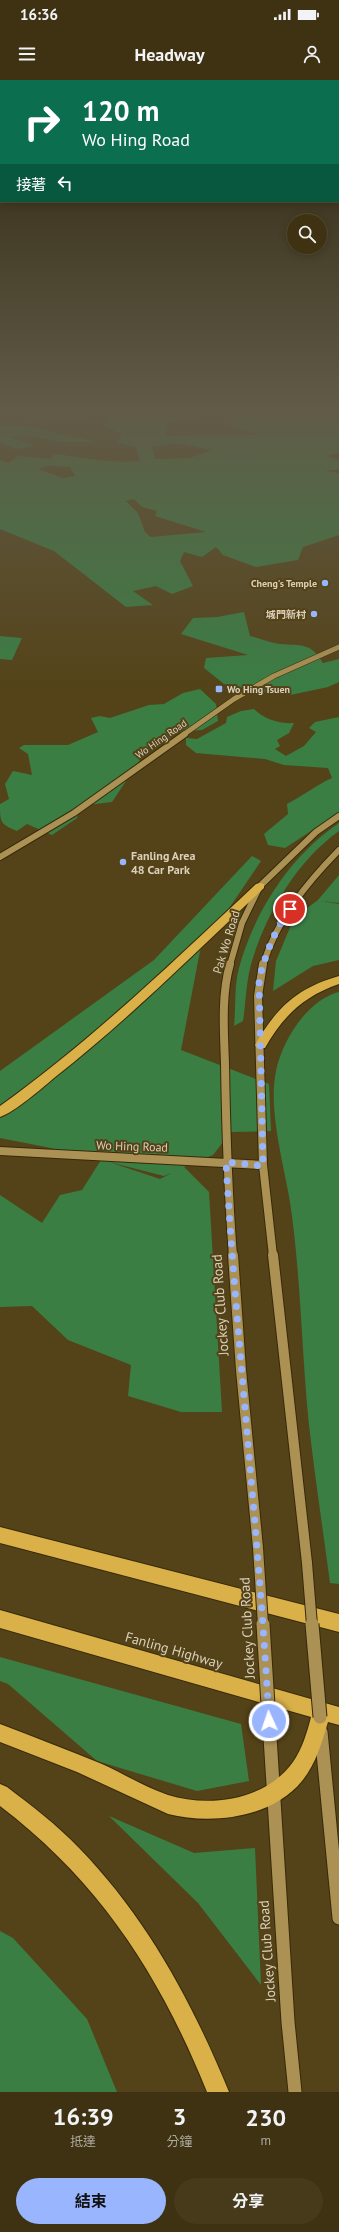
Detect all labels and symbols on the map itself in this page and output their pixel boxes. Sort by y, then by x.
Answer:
place label: Cheng's Temple [251,577,317,590]
marker: Cheng's Temple [320,578,330,588]
place label: 城門新村 [266,608,306,621]
marker: 城門新村 [309,609,319,619]
place label: Wo Hing Tsuen [227,683,290,696]
marker: Wo Hing Tsuen [214,684,224,694]
street label: Wo Hing Road [133,716,189,762]
place label: Fanling Area 48 Car Park [131,848,195,877]
marker: Fanling Area 48 Car Park [118,857,128,867]
pin [273,892,307,926]
street label: Pak Wo Road [209,909,243,975]
street label: Wo Hing Road [96,1137,168,1155]
street label: Jockey Club Road [207,1254,233,1357]
street label: Jockey Club Road [235,1577,259,1680]
street label: Fanling Highway [123,1627,225,1673]
position arrow [248,1700,290,1742]
street label: Jockey Club Road [254,1900,280,2003]

